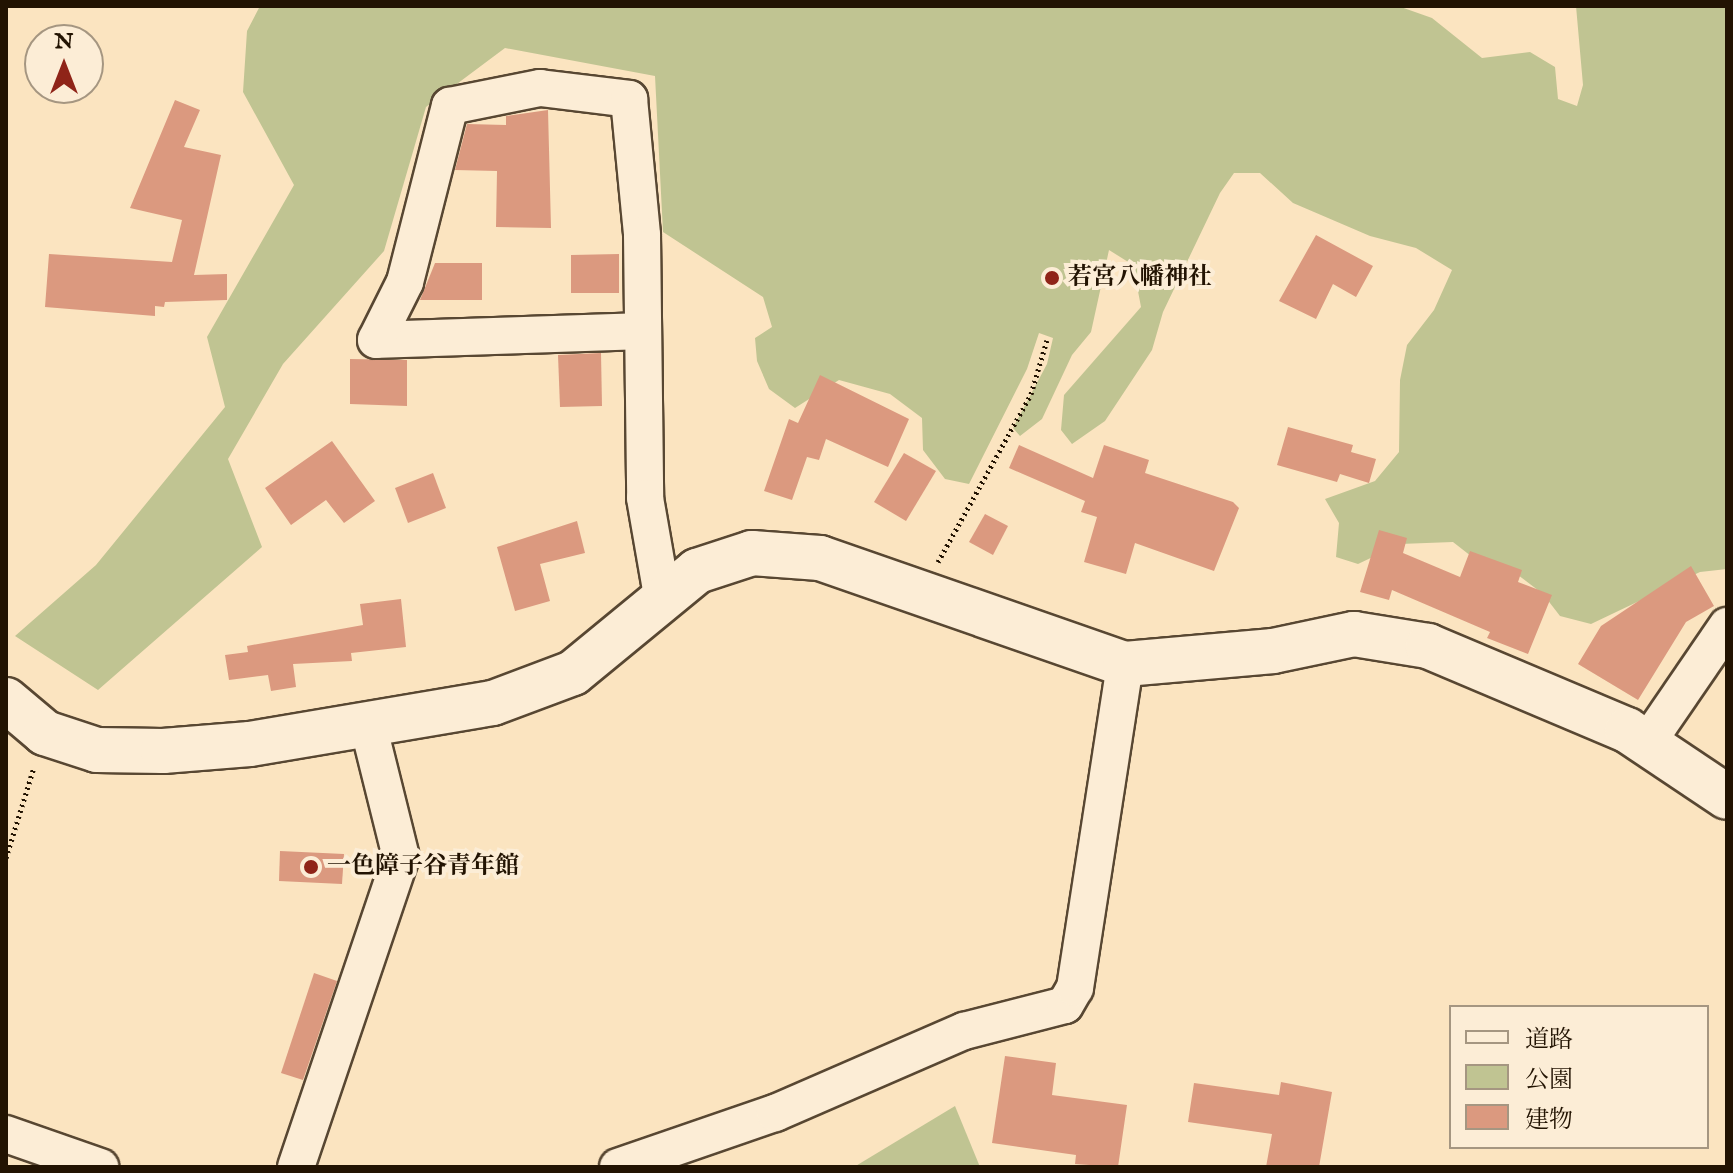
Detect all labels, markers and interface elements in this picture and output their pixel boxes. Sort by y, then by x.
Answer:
north arrow [24,24,104,104]
text: N [54,28,74,56]
place label: 若宮八幡神社 [1068,264,1212,292]
marker: 若宮八幡神社 [1043,269,1061,287]
place label: 一色障子谷青年館 [327,853,519,881]
marker: 一色障子谷青年館 [302,858,320,876]
legend [1449,1005,1709,1149]
text: 道路 [1525,1025,1573,1056]
text: 公園 [1525,1065,1573,1096]
text: 建物 [1525,1105,1573,1136]

